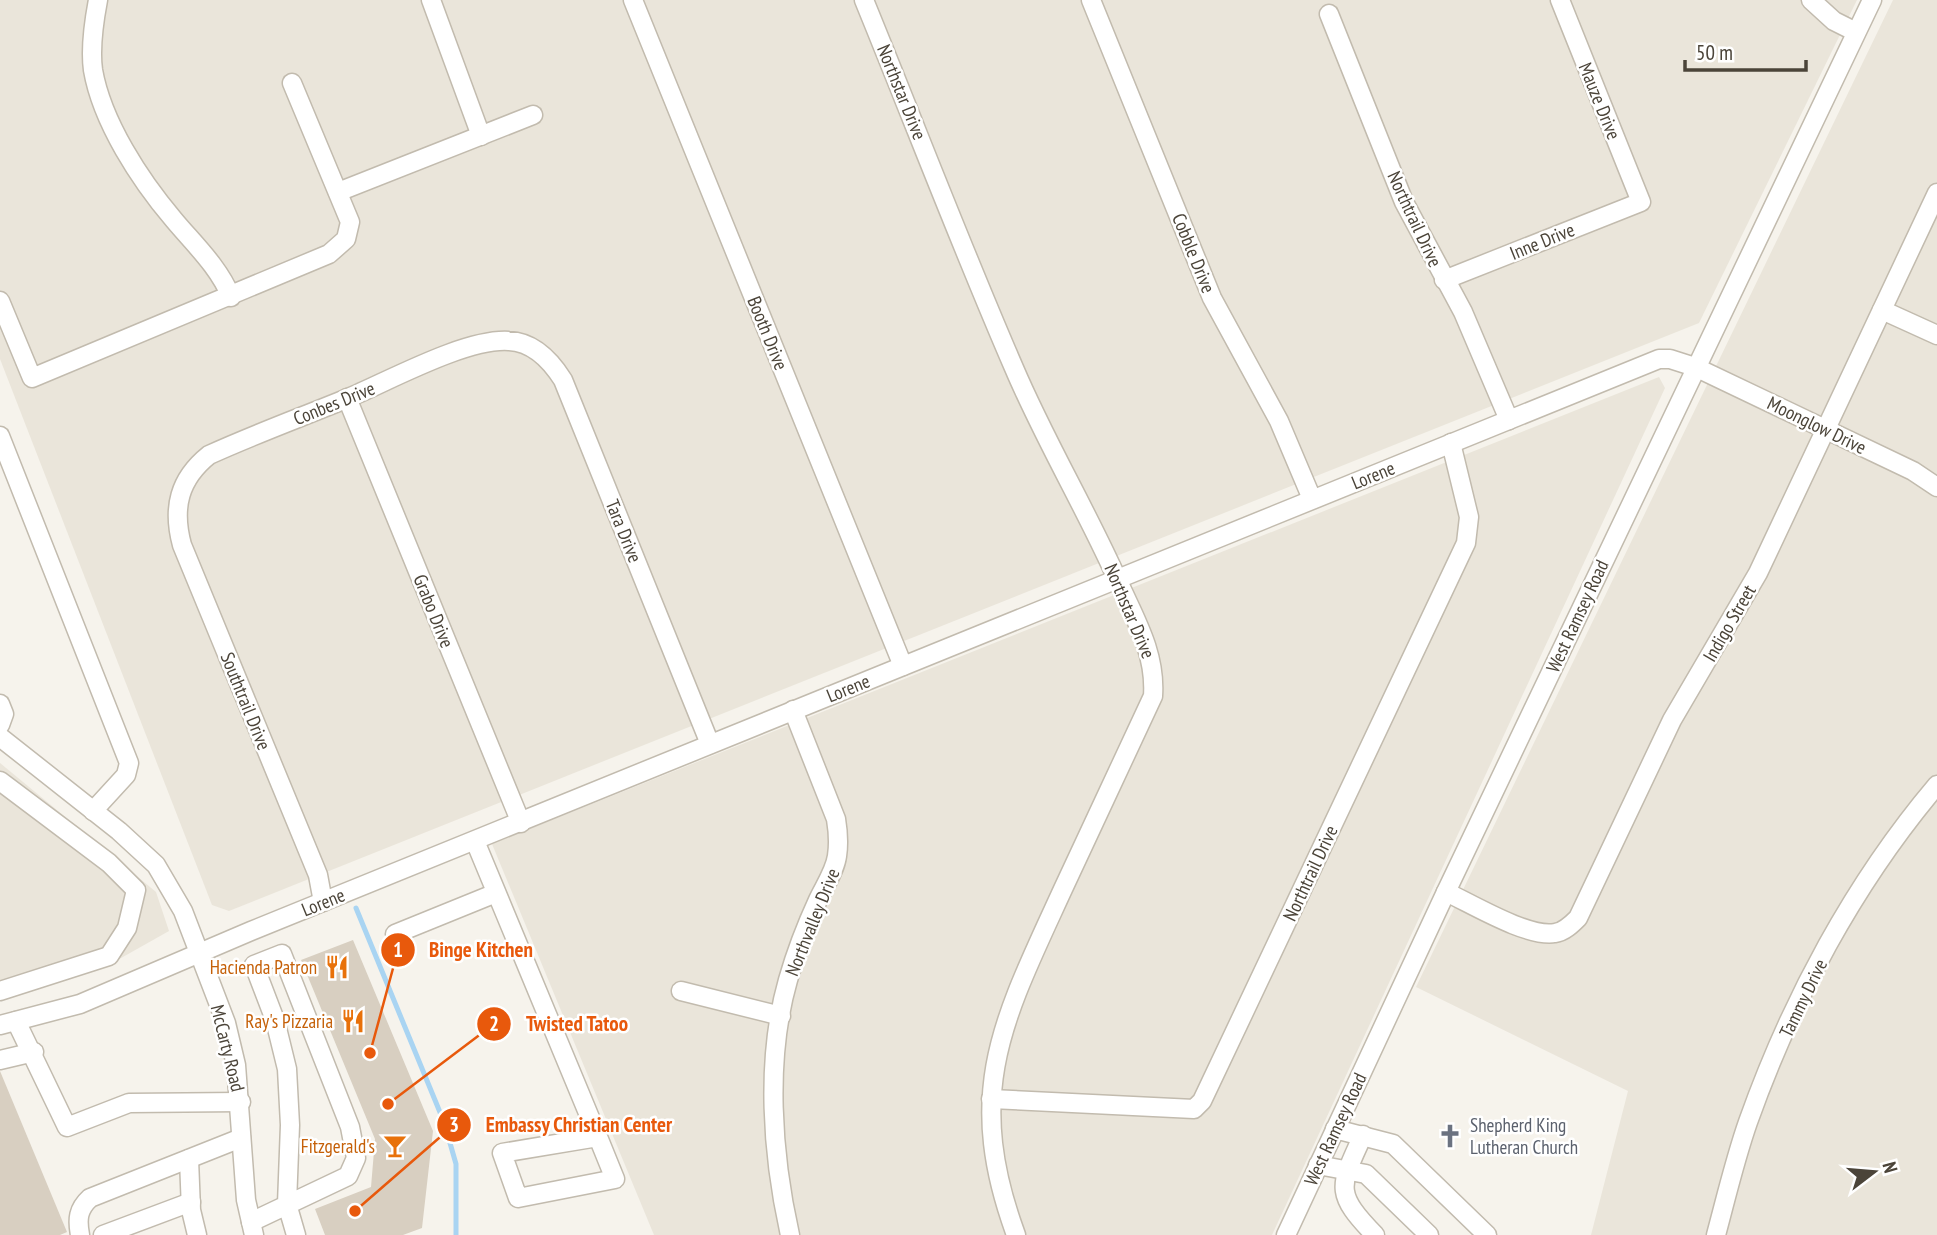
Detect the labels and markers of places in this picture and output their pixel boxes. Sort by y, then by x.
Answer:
callout: Binge Kitchen [380,929,547,971]
restaurant icon: Hacienda Patron [323,953,351,981]
place label: Hacienda Patron [210,955,317,979]
callout: Twisted Tatoo [476,1003,642,1045]
restaurant icon: Ray's Pizzaria [339,1007,367,1035]
place label: Ray's Pizzaria [245,1009,333,1033]
callout: Embassy Christian Center [437,1104,687,1146]
place label: Shepherd King Lutheran Church [1470,1113,1578,1159]
church icon: Shepherd King Lutheran Church [1436,1122,1464,1150]
bar icon: Fitzgerald's [381,1132,409,1160]
place label: Fitzgerald's [301,1134,375,1158]

